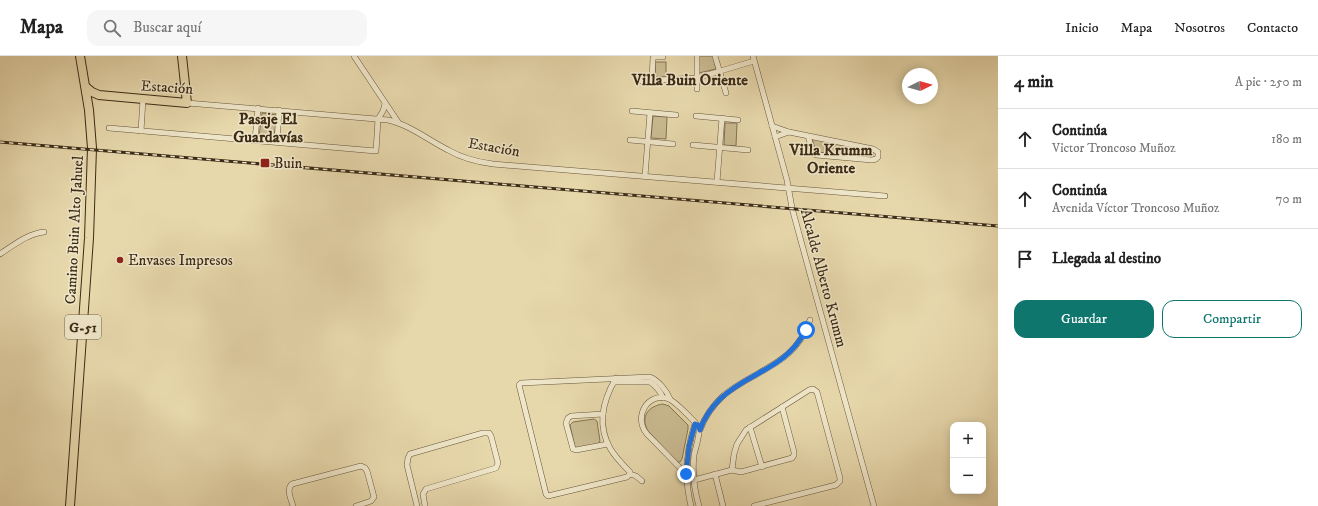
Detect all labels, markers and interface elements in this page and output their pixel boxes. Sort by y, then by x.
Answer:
search box [87,10,367,46]
text: Mapa [20,16,63,39]
icon: search [101,17,123,39]
text: Buscar aquí [133,18,201,37]
text: Inicio [1065,19,1098,37]
text: Mapa [1120,19,1152,37]
text: Nosotros [1174,19,1225,37]
text: Contacto [1247,19,1298,37]
north arrow [902,68,938,104]
district label: Villa Buin Oriente [631,70,748,90]
text: 4 min [1014,71,1053,93]
text: A pie · 250 m [1235,74,1302,90]
street label: Estación [140,76,194,99]
district label: Pasaje El Guardavías [233,109,303,147]
text: Continúa [1052,121,1107,140]
icon: ahead [1014,128,1036,150]
text: 180 m [1271,131,1302,147]
street label: Estación [467,134,521,161]
district label: Villa Krumm Oriente [789,140,872,178]
text: Victor Troncoso Muñoz [1052,140,1176,156]
place label: Buin [274,154,303,173]
street label: Camino Buin Alto Jahuel [61,155,88,305]
marker: Buin [259,157,271,169]
text: Continúa [1052,181,1107,200]
icon: ahead [1014,188,1036,210]
text: 70 m [1276,191,1302,207]
text: Avenida Víctor Troncoso Muñoz [1052,200,1219,216]
street label: Alcalde Alberto Krumm [796,207,851,349]
icon: arrive [1014,248,1036,270]
text: Llegada al destino [1052,249,1161,268]
place label: Envases Impresos [128,251,233,270]
marker: Envases Impresos [115,255,125,265]
button: Guardar [1014,300,1154,338]
button: Compartir [1162,300,1302,338]
road number: G-51 [65,315,101,339]
route start [797,321,815,339]
map controls [950,422,986,494]
button: + [950,422,986,458]
button: − [950,458,986,494]
route end [677,465,695,483]

